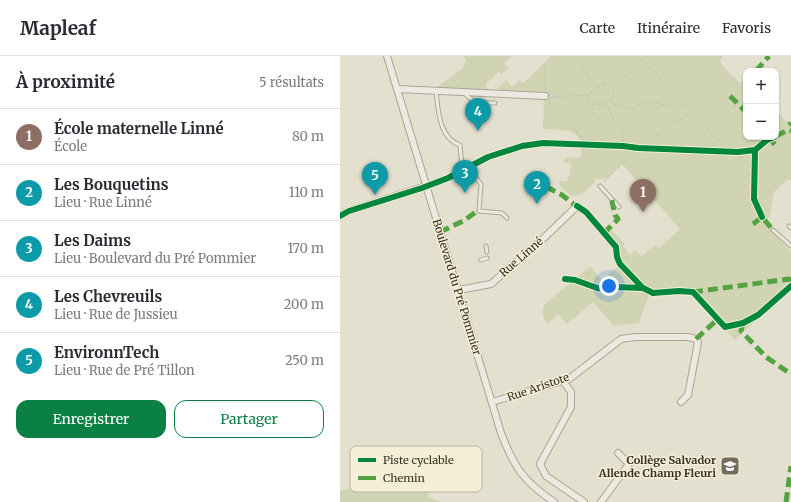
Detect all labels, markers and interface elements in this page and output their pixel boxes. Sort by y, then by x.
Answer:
text: Mapleaf [20,16,96,40]
text: Carte [580,19,615,37]
text: Itinéraire [637,19,700,37]
text: Favoris [722,19,771,37]
map controls [743,68,779,140]
button: + [743,68,779,104]
text: À proximité [16,71,115,93]
text: 5 résultats [259,74,324,91]
pin: 4 [465,98,491,131]
button: − [743,104,779,140]
text: École maternelle Linné [54,119,224,138]
text: 1 [26,128,32,145]
text: 80 m [292,128,324,145]
text: École [54,138,87,155]
pin: 3 [452,160,478,193]
pin: 5 [362,162,388,195]
pin: 2 [524,171,550,204]
text: Les Bouquetins [54,175,168,194]
pin: 1 [630,179,656,212]
text: 2 [25,184,33,201]
text: 110 m [289,184,324,201]
text: Lieu · Rue Linné [54,194,152,211]
street label: Boulevard du Pré Pommier [430,217,484,357]
text: Les Daims [54,231,131,250]
street label: Rue Linné [496,234,546,280]
text: 3 [25,240,33,257]
text: 170 m [287,240,324,257]
text: Lieu · Boulevard du Pré Pommier [54,250,256,267]
your location [599,276,619,296]
text: Les Chevreuils [54,287,162,306]
text: 4 [25,296,33,313]
text: 200 m [284,296,324,313]
text: Lieu · Rue de Jussieu [54,306,178,323]
text: EnvironnTech [54,343,159,362]
text: 5 [25,352,33,369]
text: 250 m [285,352,324,369]
text: Lieu · Rue de Pré Tillon [54,362,195,379]
street label: Rue Aristote [505,370,571,404]
button: Enregistrer [16,400,166,438]
button: Partager [174,400,324,438]
legend [350,446,482,492]
text: Piste cyclable [383,453,454,467]
place label: Collège Salvador Allende Champ Fleuri [598,453,716,480]
school or university icon: Collège Salvador Allende Champ Fleuri [719,455,741,477]
text: Chemin [383,471,426,485]

